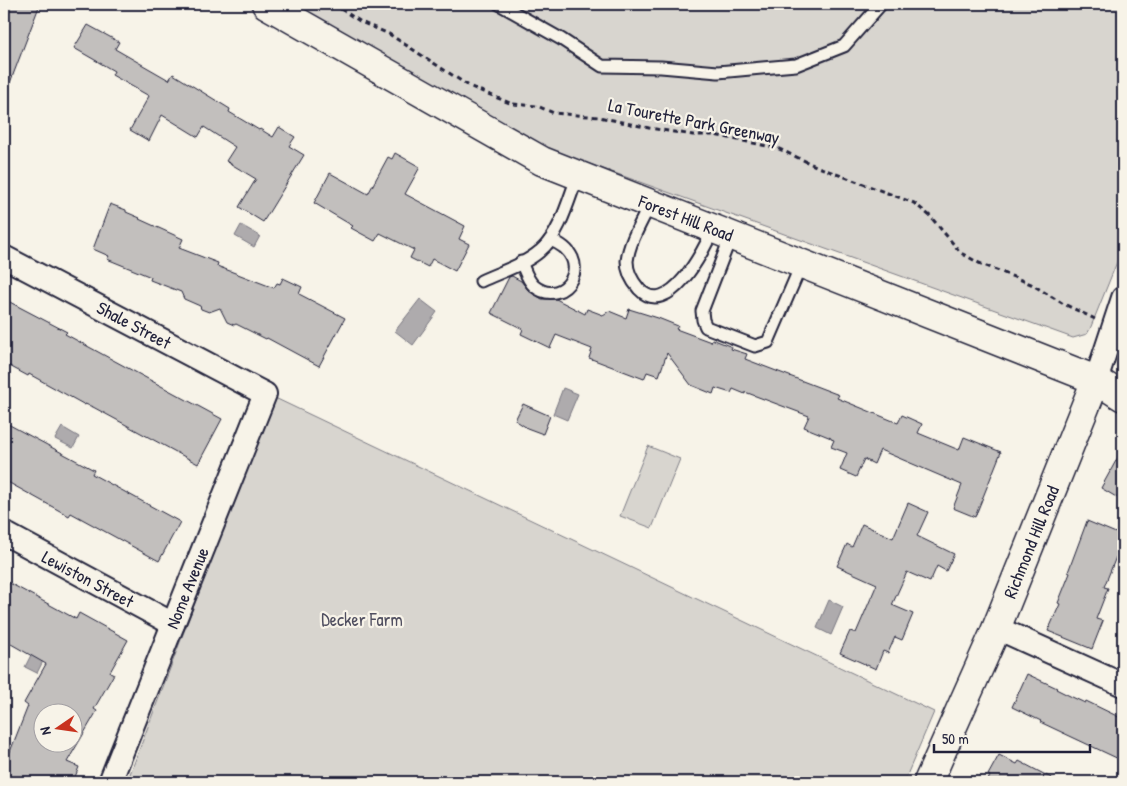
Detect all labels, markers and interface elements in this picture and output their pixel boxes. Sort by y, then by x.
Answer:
street label: La Tourette Park Greenway [606,92,782,150]
street label: Forest Hill Road [634,188,737,247]
street label: Shale Street [92,295,176,355]
street label: Richmond Hill Road [997,482,1065,602]
street label: Nome Avenue [159,543,215,633]
street label: Lewiston Street [38,544,139,614]
park label: Decker Farm [321,607,403,632]
north arrow [32,704,82,754]
scale bar [934,721,1091,753]
text: N [35,725,55,737]
text: 50 m [942,728,969,749]

